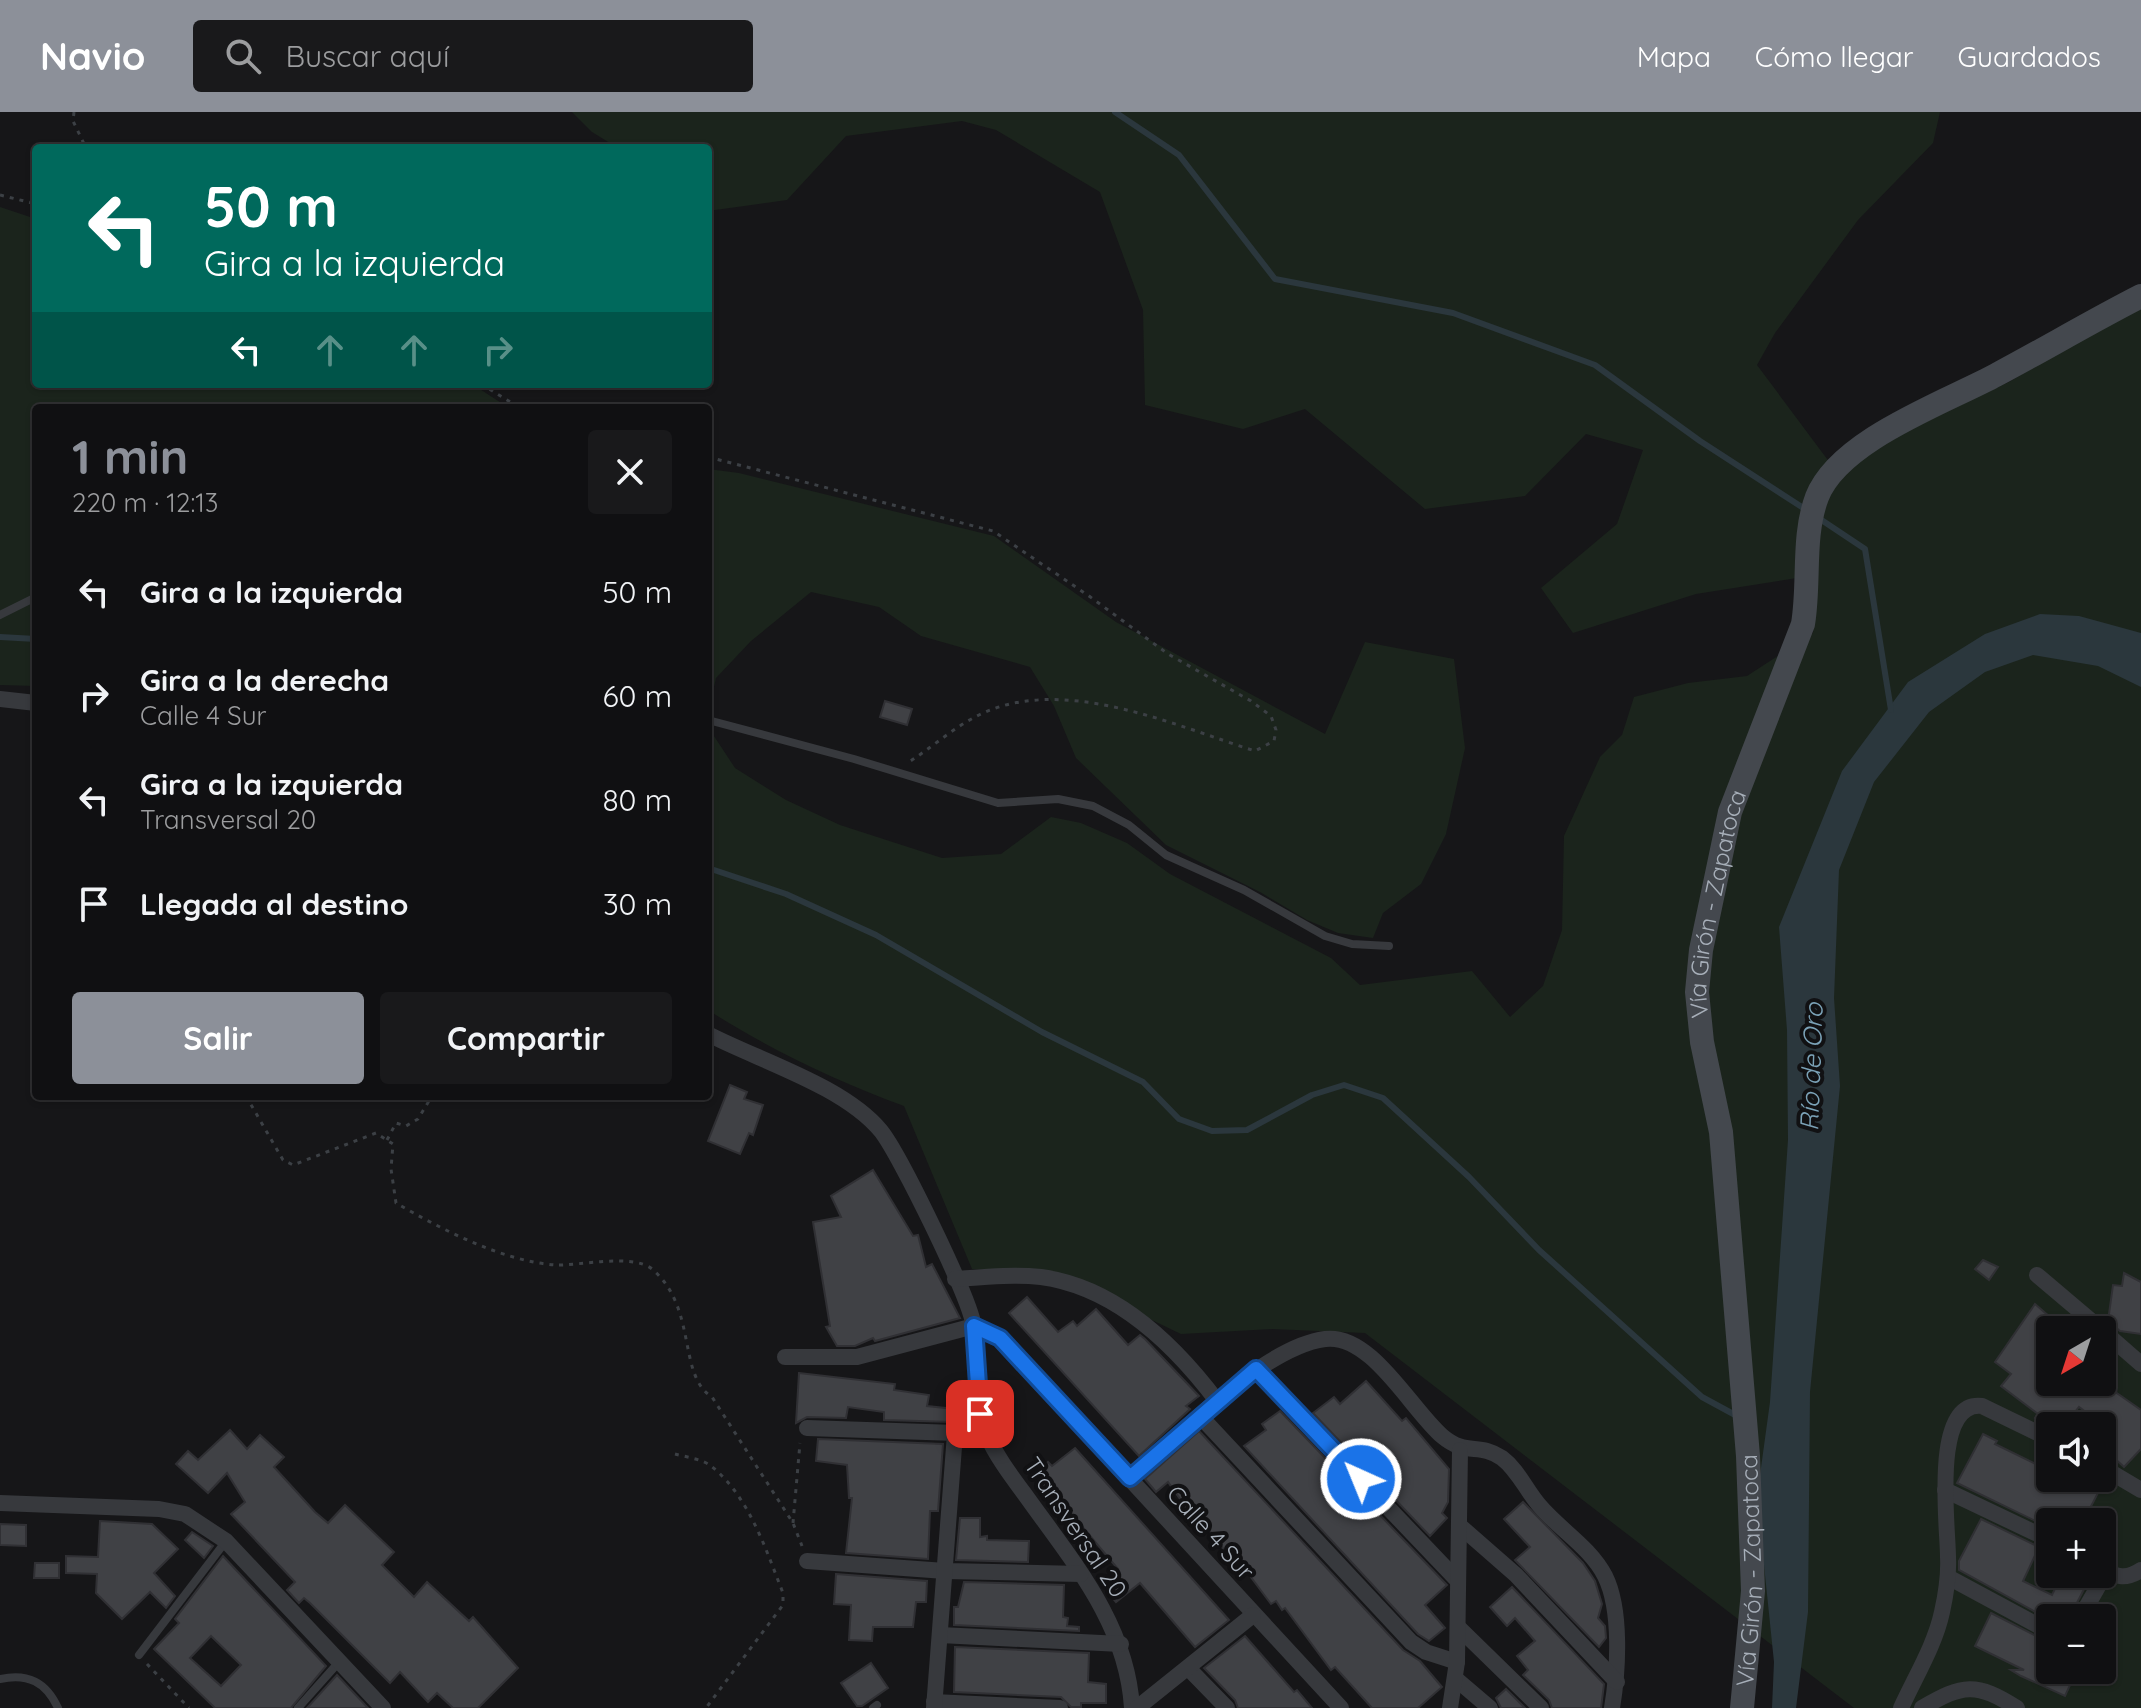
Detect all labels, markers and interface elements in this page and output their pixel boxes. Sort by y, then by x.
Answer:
search box [193,20,753,92]
text: Navio [40,32,145,80]
icon: search [221,34,265,78]
text: Buscar aquí [285,37,449,75]
text: Mapa [1637,39,1711,74]
text: Cómo llegar [1755,39,1914,74]
text: Guardados [1958,39,2101,74]
text: 50 m [204,171,338,241]
icon: left [72,176,176,280]
text: Gira a la izquierda [204,240,505,285]
icon: left [224,328,268,372]
icon: ahead [308,328,352,372]
icon: ahead [392,328,436,372]
icon: right [476,328,520,372]
text: 1 min [72,426,188,486]
button: close [588,430,672,514]
text: 220 m · 12:13 [72,486,218,519]
icon: left [72,570,116,614]
text: Gira a la izquierda [140,573,403,611]
text: 50 m [602,573,672,611]
text: Gira a la derecha [140,661,389,699]
icon: right [72,674,116,718]
text: 60 m [602,677,672,715]
text: Calle 4 Sur [140,699,266,732]
text: Gira a la izquierda [140,765,403,803]
icon: left [72,778,116,822]
text: 80 m [602,781,672,819]
street label: Vía Girón - Zapatoca [1682,785,1752,1020]
text: Transversal 20 [140,803,316,836]
icon: arrive [72,882,116,926]
text: Llegada al destino [140,885,408,923]
text: 30 m [603,885,672,923]
button: Salir [72,992,364,1084]
button: Compartir [380,992,672,1084]
water label: Río de Oro [1792,1001,1830,1132]
north arrow [2036,1316,2116,1396]
map controls [2036,1316,2116,1684]
pin [946,1380,1014,1448]
icon: arrive [958,1392,1002,1436]
button: sound [2036,1412,2116,1492]
position arrow [1319,1437,1403,1521]
street label: Transversal 20 [1018,1451,1134,1603]
street label: Vía Girón - Zapatoca [1729,1454,1768,1688]
street label: Calle 4 Sur [1161,1479,1261,1585]
button: + [2036,1508,2116,1588]
button: − [2036,1604,2116,1684]

